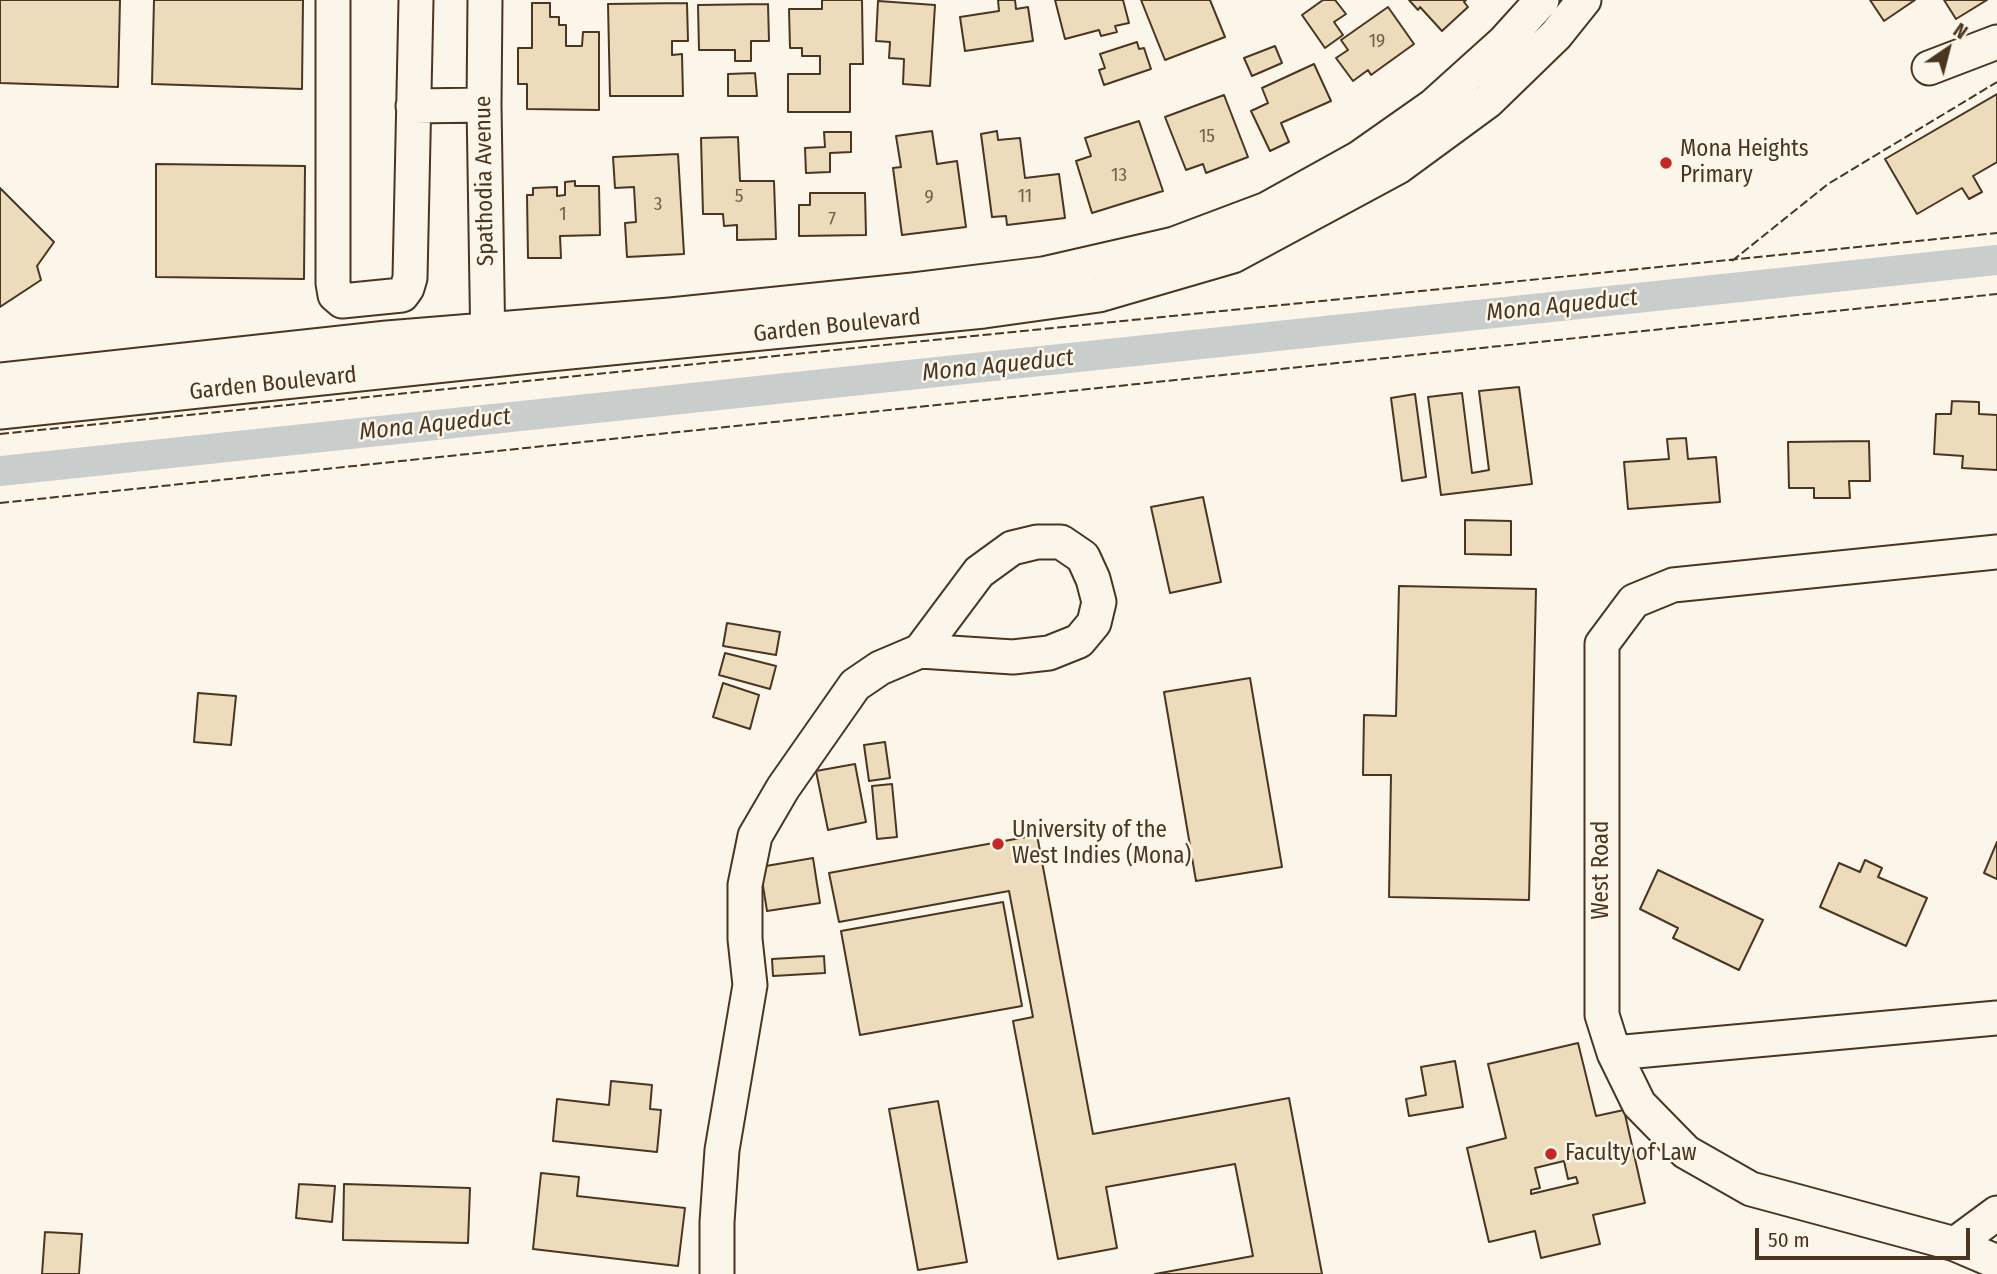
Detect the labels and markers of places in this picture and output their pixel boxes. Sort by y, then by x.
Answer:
place label: Mona Heights Primary [1680,136,1809,190]
marker: Mona Heights Primary [1658,155,1674,171]
place label: University of the West Indies (Mona) [1012,817,1191,871]
marker: University of the West Indies (Mona) [990,836,1006,852]
place label: Faculty of Law [1565,1140,1697,1168]
marker: Faculty of Law [1543,1146,1559,1162]

